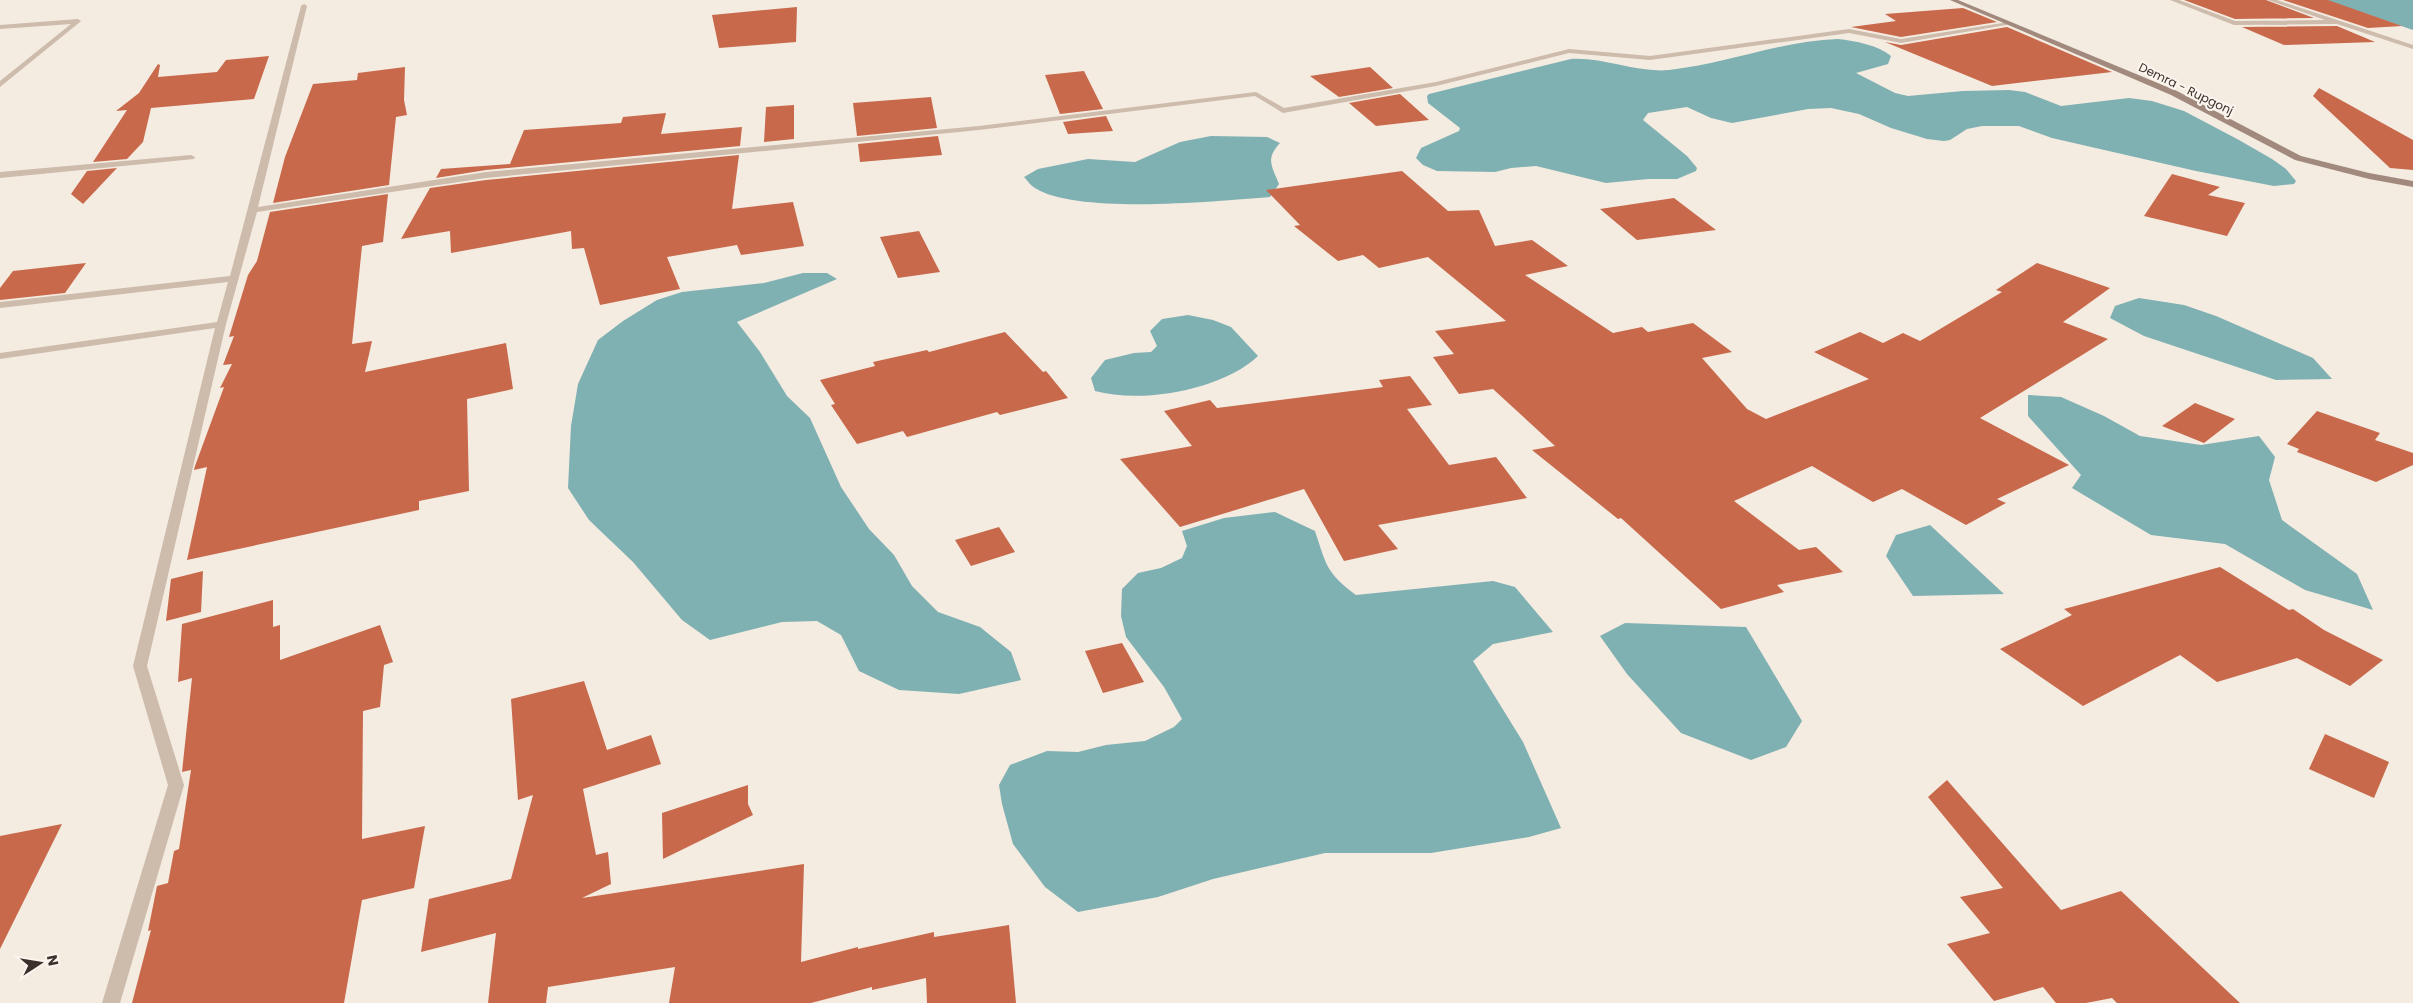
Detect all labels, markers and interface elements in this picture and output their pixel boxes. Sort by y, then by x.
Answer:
street label: Demra - Rupgonj [2136,58,2236,119]
north arrow [15,938,65,988]
text: N [42,953,64,968]

